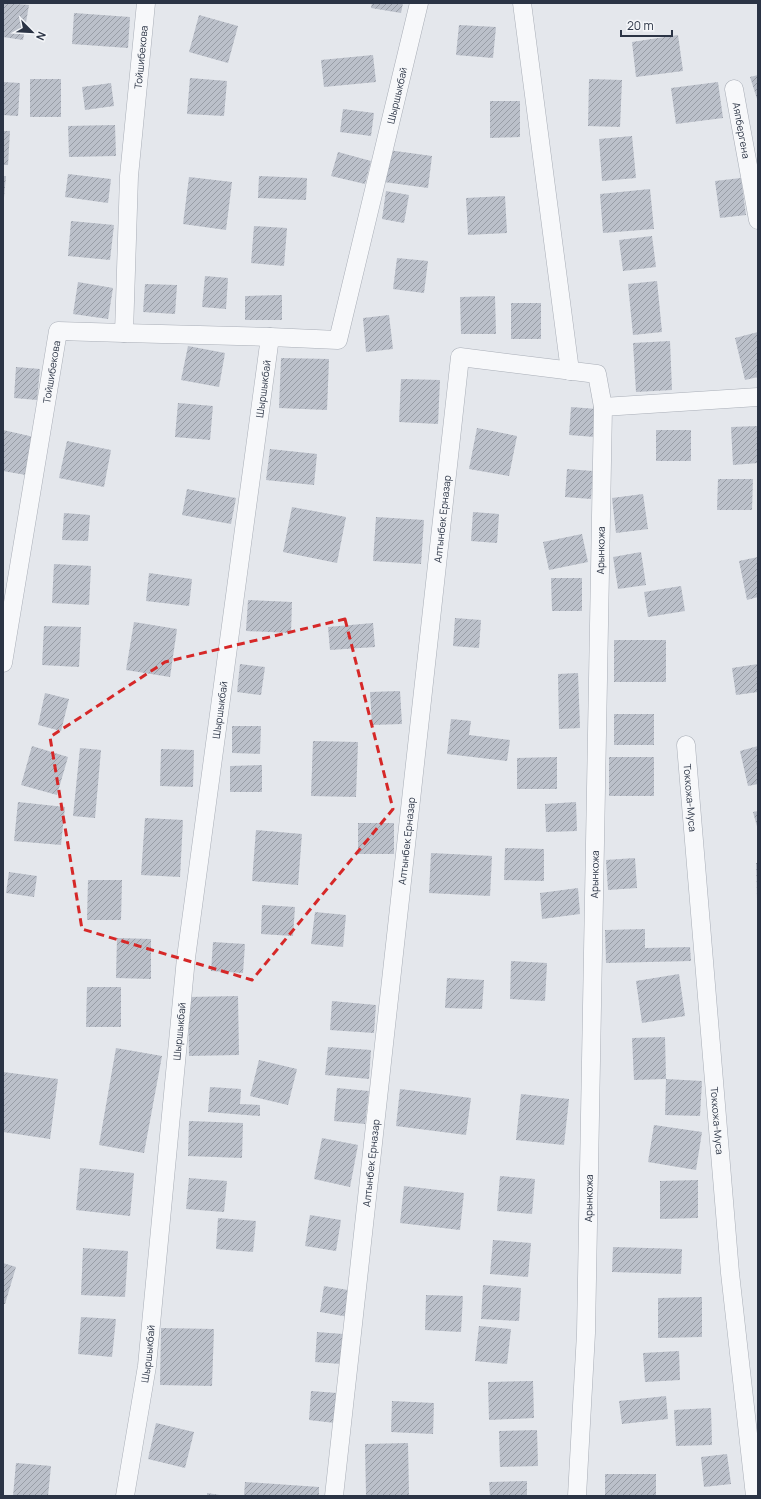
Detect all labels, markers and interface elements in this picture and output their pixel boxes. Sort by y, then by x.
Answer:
north arrow [12,12,52,52]
scale bar [621,12,672,38]
text: 20 m [627,17,654,34]
street label: Тойшибекова [131,25,151,89]
text: N [33,30,50,43]
street label: Шыршыкбай [383,66,410,125]
street label: Аяпбергена [730,101,754,160]
street label: Тойшибекова [39,339,63,404]
street label: Шыршыкбай [252,359,274,419]
street label: Алтынбек Ерназар [430,474,454,564]
street label: Арынкожа [593,526,608,574]
street label: Шыршыкбай [209,680,230,740]
street label: Токкожа-Муса [681,763,700,832]
street label: Алтынбек Ерназар [395,796,418,886]
street label: Арынкожа [587,850,602,898]
street label: Шыршыкбай [169,1002,189,1061]
street label: Токкожа-Муса [708,1086,727,1155]
street label: Алтынбек Ерназар [359,1118,383,1208]
street label: Арынкожа [581,1174,596,1222]
street label: Шыршыкбай [137,1324,158,1384]

